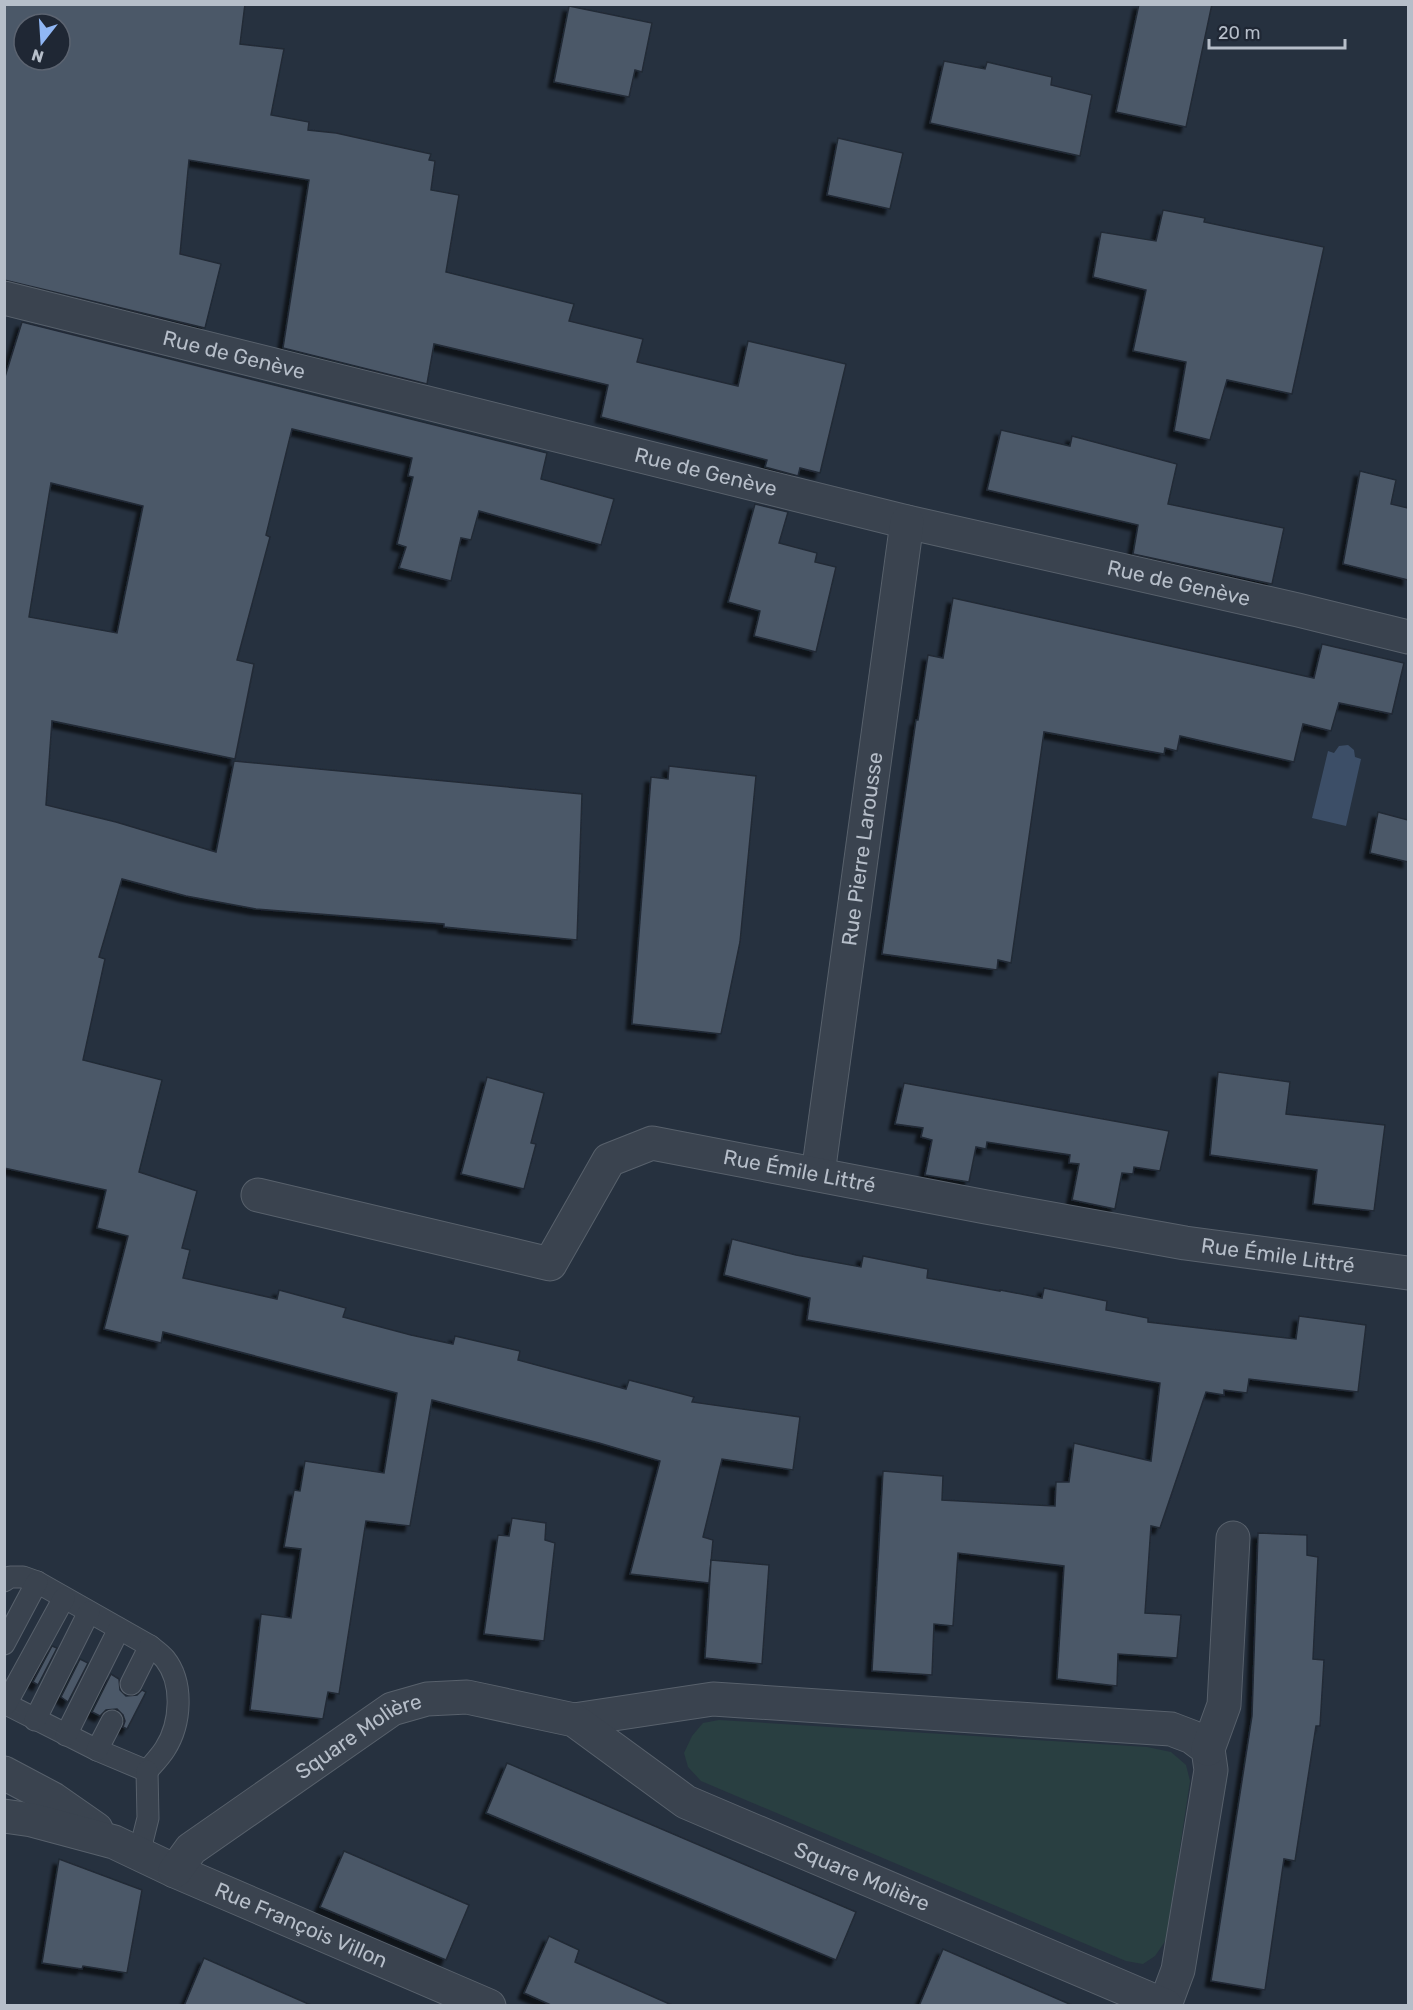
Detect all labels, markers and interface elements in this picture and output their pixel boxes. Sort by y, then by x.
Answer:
north arrow [12,12,72,72]
scale bar [1209,12,1346,50]
text: 20 m [1218,22,1260,44]
text: N [29,45,46,67]
street label: Rue de Genève [160,325,308,384]
street label: Rue de Genève [632,442,780,501]
street label: Rue de Genève [1105,554,1253,611]
street label: Rue Pierre Larousse [836,750,887,947]
street label: Rue Émile Littré [721,1144,878,1198]
street label: Rue Émile Littré [1200,1232,1356,1278]
street label: Square Molière [291,1688,424,1784]
street label: Square Molière [791,1836,934,1916]
street label: Rue François Villon [211,1877,391,1973]

